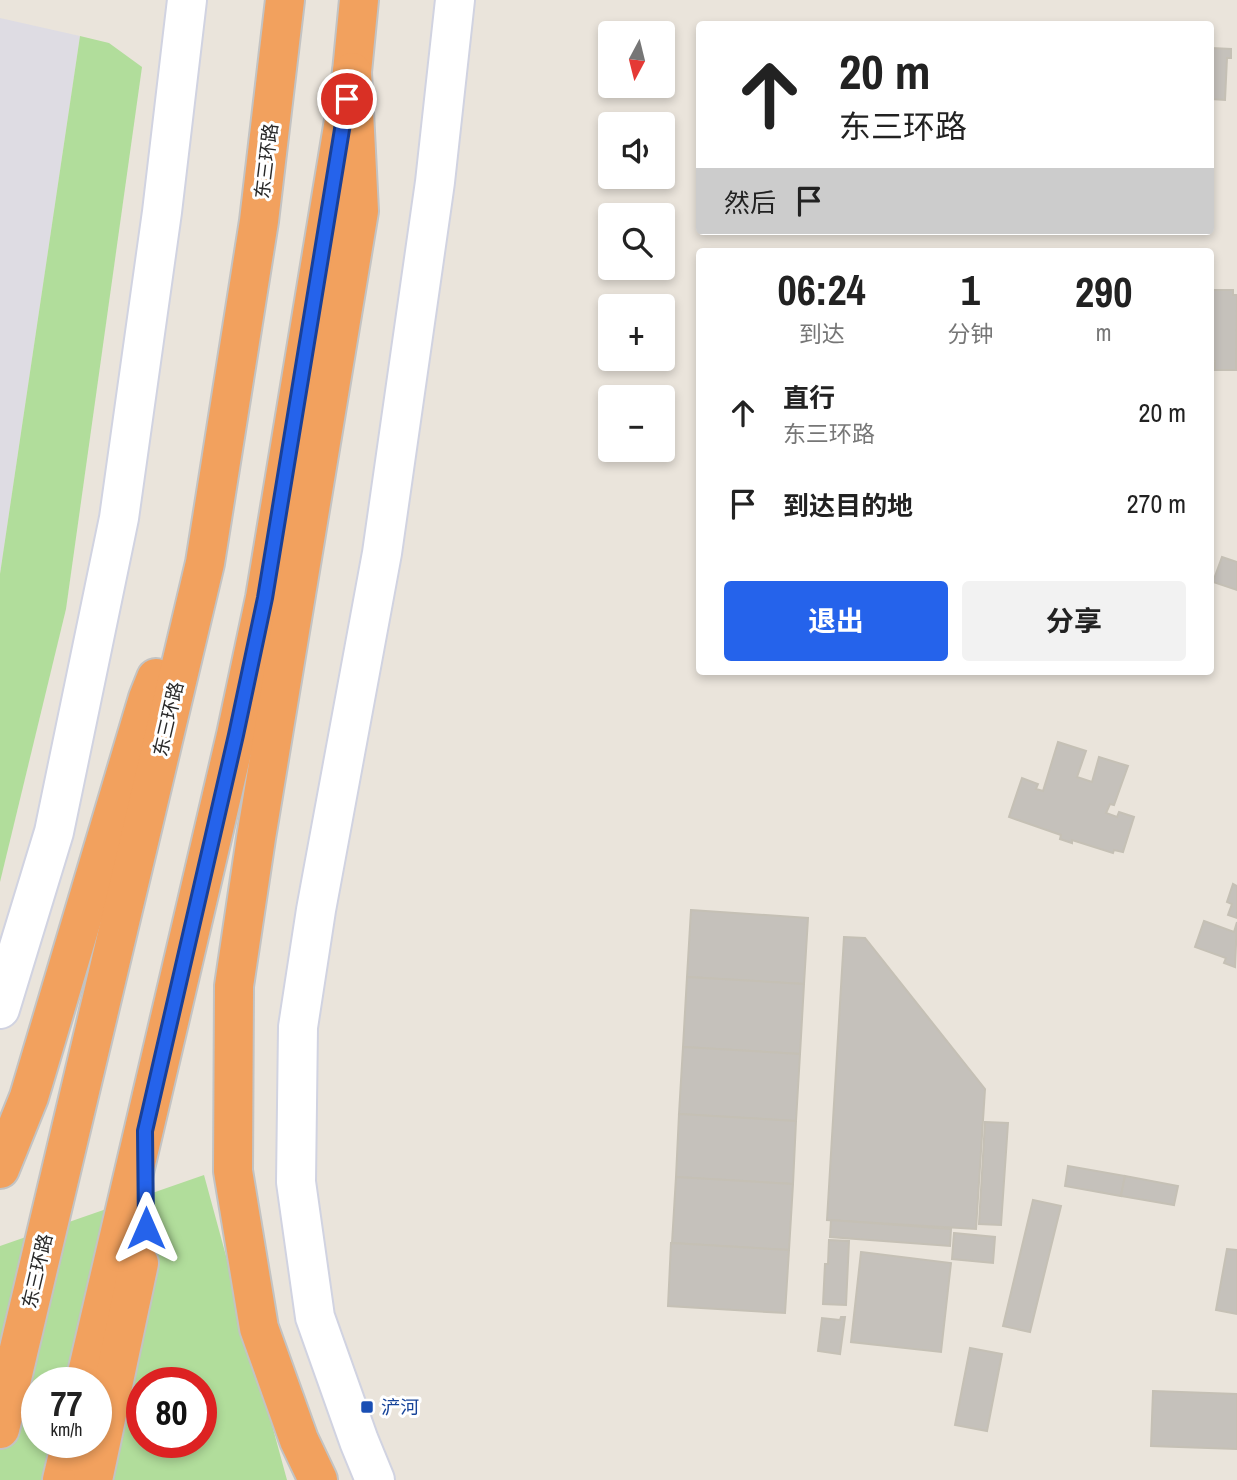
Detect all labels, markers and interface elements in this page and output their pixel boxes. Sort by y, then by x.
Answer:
north arrow [598,21,676,98]
map controls [598,21,675,462]
text: 20 m [839,38,931,104]
icon: ahead [724,49,815,140]
pin [317,69,377,129]
icon: arrive [328,80,366,118]
text: 东三环路 [839,105,967,148]
button: sound [598,112,675,189]
street label: 东三环路 [248,122,284,200]
icon: arrive [790,182,828,220]
text: 然后 [724,185,776,220]
button: search [598,203,675,280]
text: 06:24 [778,262,866,318]
text: 1 [961,262,980,318]
text: 290 [1075,264,1132,320]
button: + [598,294,675,371]
text: m [1096,317,1112,348]
text: 到达 [799,318,845,349]
text: 分钟 [947,318,993,349]
text: 直行 [783,380,835,415]
button: − [598,385,675,462]
icon: ahead [724,394,762,432]
text: 20 m [1139,395,1186,430]
text: 东三环路 [783,418,875,449]
icon: arrive [724,485,762,523]
text: 270 m [1127,486,1186,521]
text: 到达目的地 [783,488,913,523]
button: 退出 [724,581,948,661]
button: 分享 [962,581,1186,661]
street label: 东三环路 [147,679,189,759]
position arrow [109,1191,183,1265]
street label: 东三环路 [16,1231,58,1311]
speed limit sign: 80 [126,1367,217,1458]
text: 77 [51,1380,82,1427]
place label: 浐河 [381,1394,419,1420]
marker: 浐河 [359,1399,375,1415]
text: km/h [51,1417,83,1442]

